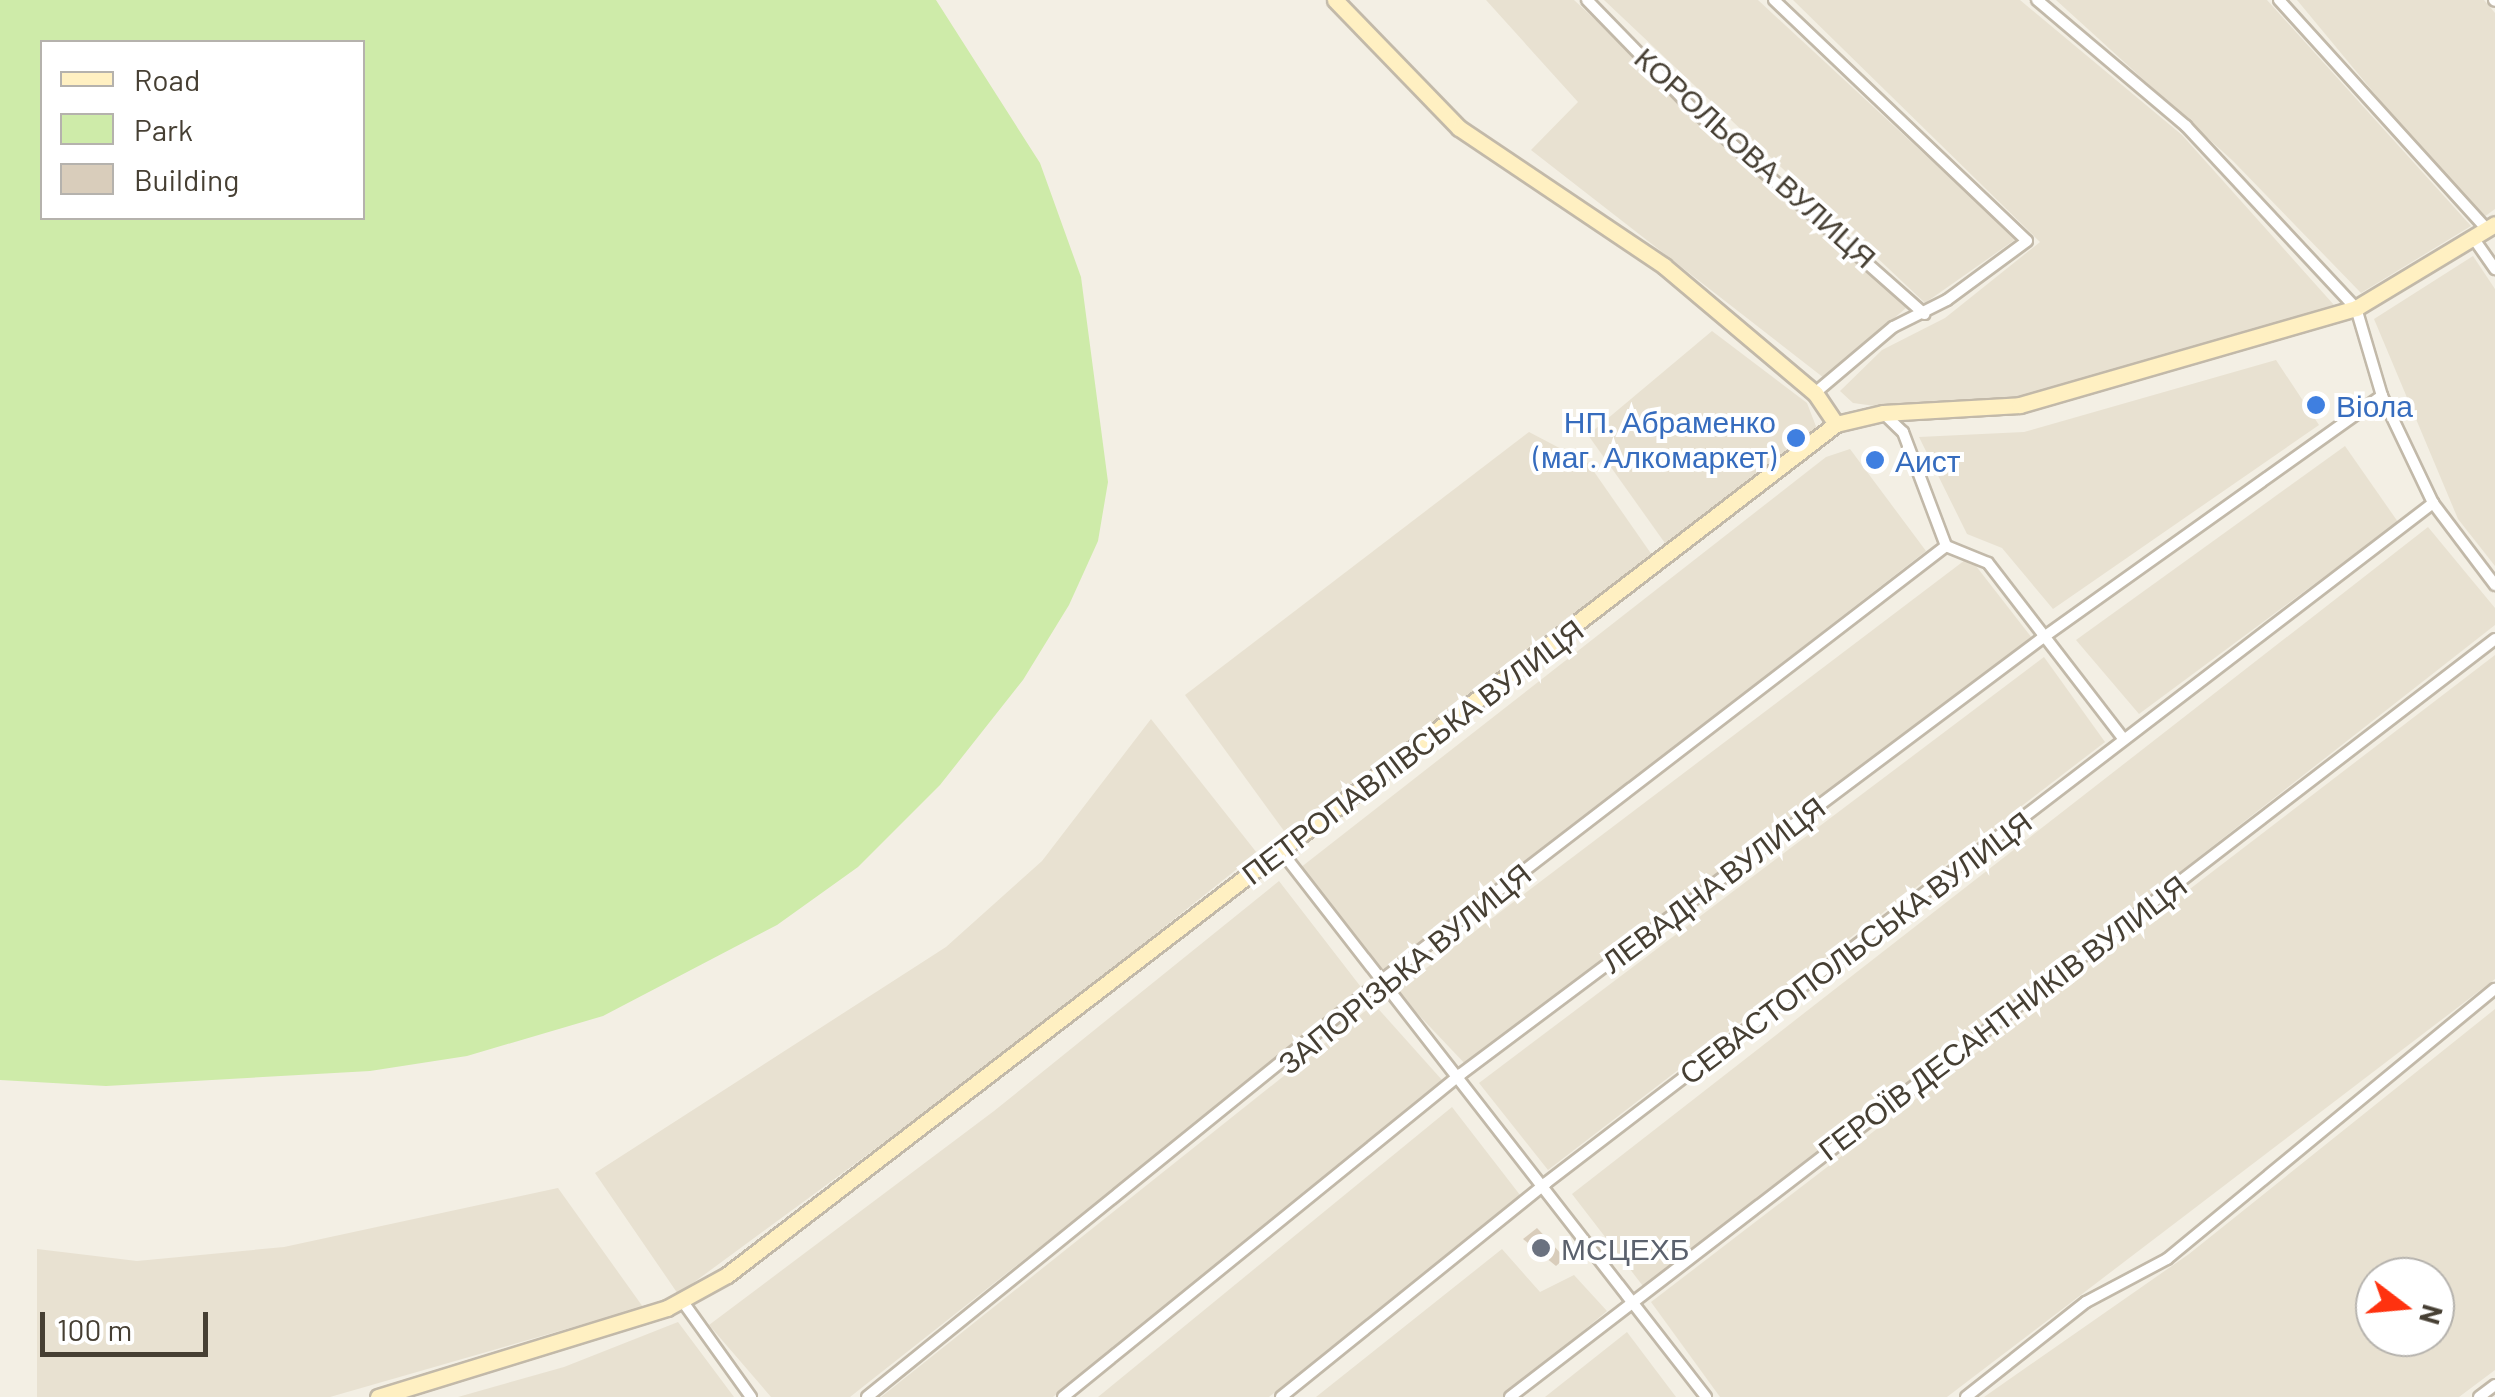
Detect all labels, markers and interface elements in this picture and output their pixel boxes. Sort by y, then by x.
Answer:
street label: КОРОЛЬОВА ВУЛИЦЯ [1628,39,1884,275]
legend [40,40,365,220]
text: Road [134,61,200,97]
text: Park [134,111,193,147]
text: Building [134,161,239,197]
place label: Віола [2336,387,2413,423]
marker: Віола [2305,394,2327,416]
place label: НП. Абраменко (маг. Алкомаркет) [1533,403,1776,474]
marker: НП. Абраменко (маг. Алкомаркет) [1785,427,1807,449]
place label: Аист [1895,442,1961,478]
marker: Аист [1864,449,1886,471]
street label: ПЕТРОПАВЛІВСЬКА ВУЛИЦЯ [1234,611,1590,891]
street label: ЛЕВАДНА ВУЛИЦЯ [1594,788,1832,980]
street label: СЕВАСТОПОЛЬСЬКА ВУЛИЦЯ [1672,803,2038,1091]
street label: ЗАПОРІЗЬКА ВУЛИЦЯ [1270,855,1538,1081]
street label: ГЕРОЇВ ДЕСАНТНИКІВ ВУЛИЦЯ [1811,867,2193,1167]
place label: МСЦЕХБ [1561,1230,1690,1266]
marker: МСЦЕХБ [1530,1237,1552,1259]
north arrow [2355,1257,2455,1357]
scale bar [45,1292,212,1354]
text: N [2413,1301,2451,1328]
text: 100 m [57,1311,132,1347]

